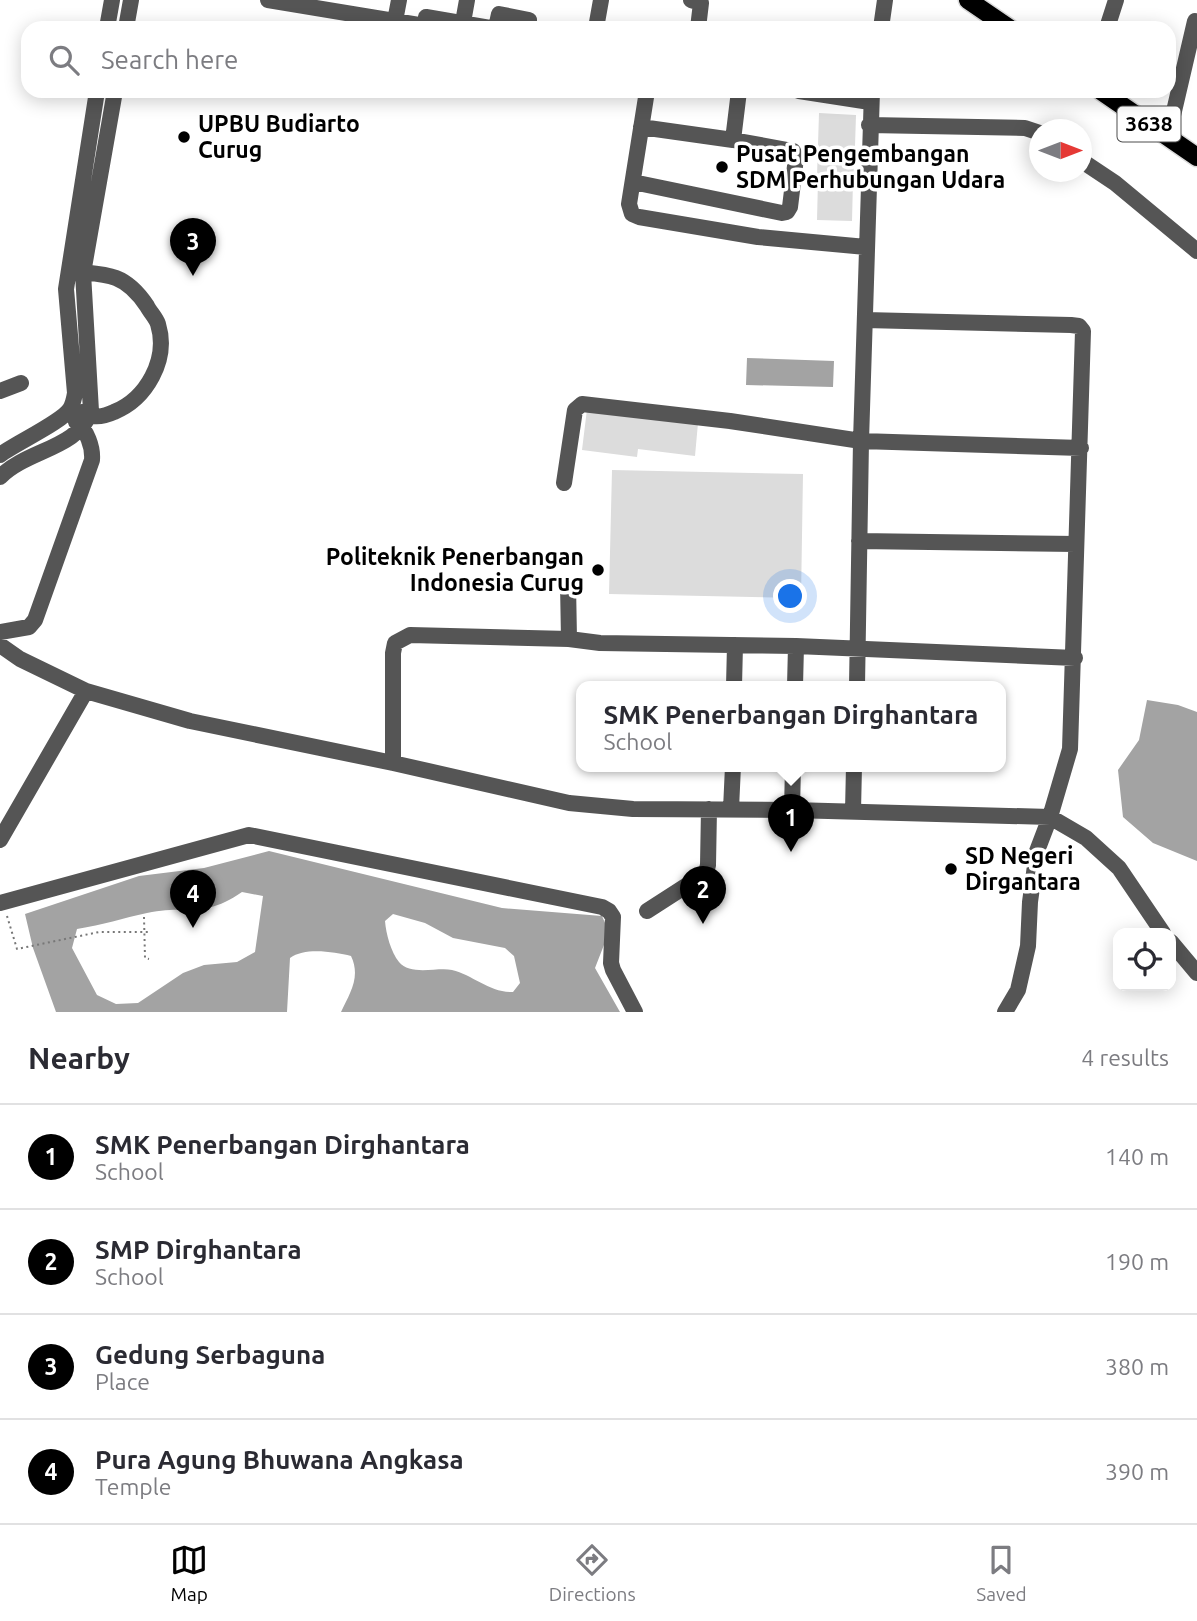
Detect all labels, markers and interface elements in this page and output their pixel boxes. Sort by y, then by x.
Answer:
search box [21,21,1176,98]
icon: search [45,41,83,79]
text: Search here [101,45,238,74]
road number: 3638 [1118,106,1180,142]
place label: UPBU Budiarto Curug [198,111,360,162]
north arrow [1029,119,1092,182]
marker: UPBU Budiarto Curug [176,129,192,145]
place label: Pusat Pengembangan SDM Perhubungan Udara [736,141,1005,192]
marker: Pusat Pengembangan SDM Perhubungan Udara [714,159,730,175]
pin: 3 [170,218,216,276]
place label: Politeknik Penerbangan Indonesia Curug [326,544,584,595]
marker: Politeknik Penerbangan Indonesia Curug [590,562,606,578]
your location [773,579,807,613]
popup [576,681,1006,772]
text: SMK Penerbangan Dirghantara [604,700,979,729]
text: School [604,729,672,754]
pin: 1 [768,794,814,852]
place label: SD Negeri Dirgantara [965,843,1081,894]
marker: SD Negeri Dirgantara [943,861,959,877]
pin: 2 [680,866,726,924]
pin: 4 [170,870,216,928]
map controls [1113,928,1176,991]
button: locate [1113,928,1176,991]
text: Nearby [28,1041,130,1075]
text: 4 results [1081,1045,1169,1070]
text: SMK Penerbangan Dirghantara [95,1130,470,1159]
text: 1 [45,1144,57,1169]
text: 140 m [1105,1144,1169,1169]
text: School [95,1159,164,1184]
text: SMP Dirghantara [95,1235,302,1264]
text: 2 [45,1249,57,1274]
text: 190 m [1105,1249,1169,1274]
text: School [95,1264,164,1289]
text: Gedung Serbaguna [95,1340,325,1369]
text: 3 [45,1354,57,1379]
text: 380 m [1105,1354,1169,1379]
text: Place [95,1369,150,1394]
text: Pura Agung Bhuwana Angkasa [95,1445,464,1474]
text: 4 [45,1459,57,1484]
text: 390 m [1105,1459,1169,1484]
text: Temple [95,1474,171,1499]
tab: Map [170,1541,208,1605]
tab: Directions [549,1541,636,1605]
tab: Saved [976,1541,1027,1605]

